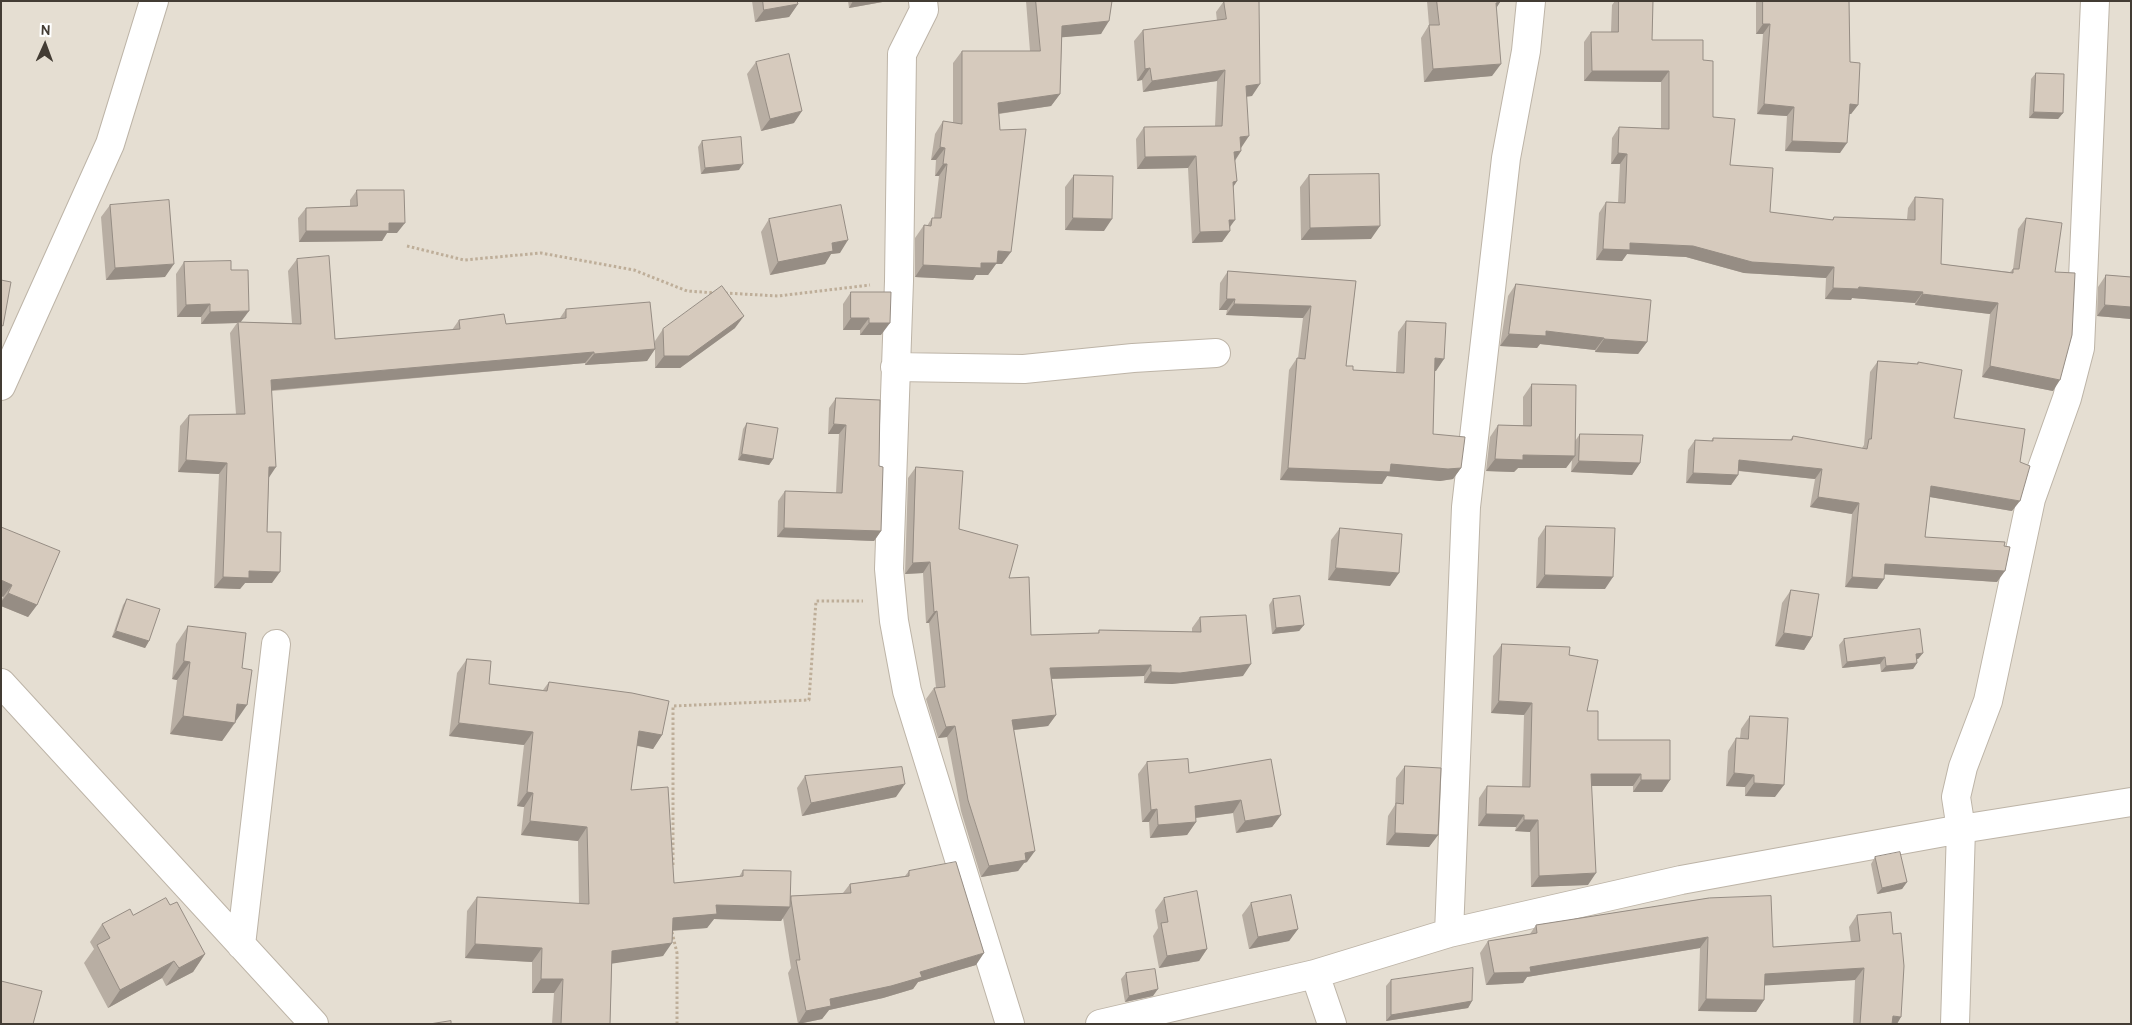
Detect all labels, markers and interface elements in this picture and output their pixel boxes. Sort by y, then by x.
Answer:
north arrow [20,20,70,70]
text: N [40,21,51,39]

